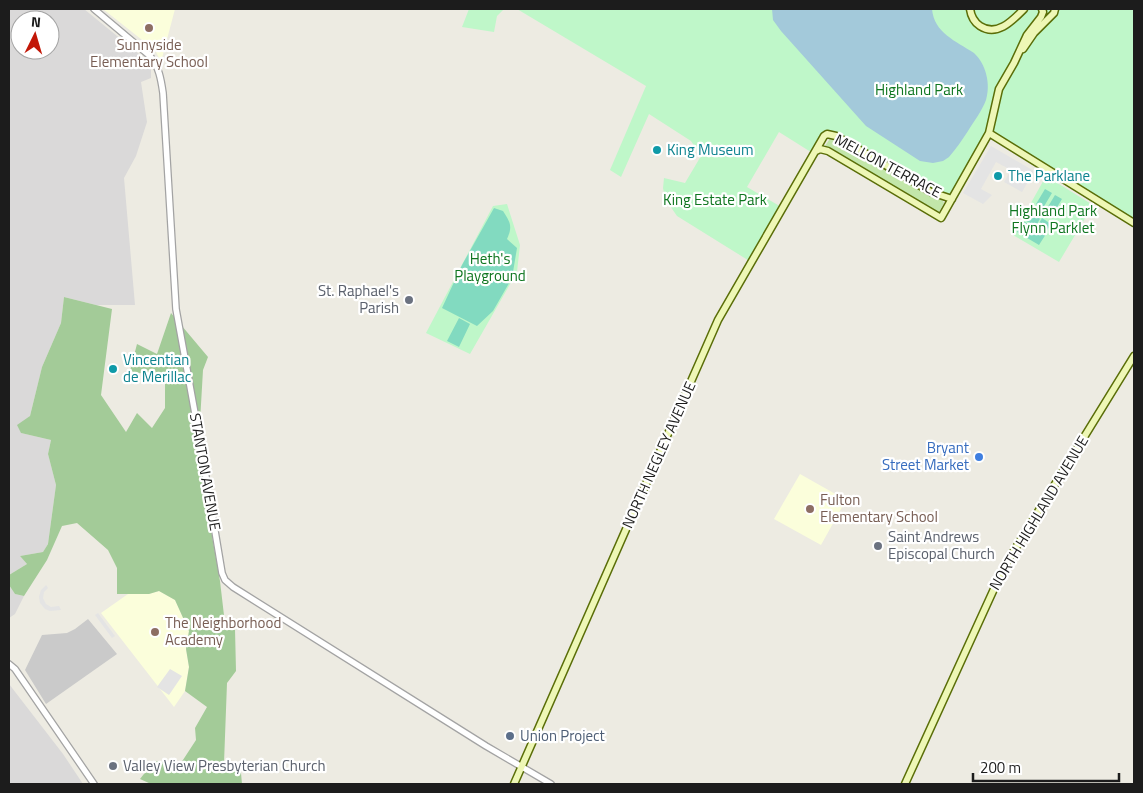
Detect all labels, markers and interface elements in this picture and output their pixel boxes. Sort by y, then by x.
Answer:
north arrow [10,10,60,60]
text: N [30,11,42,32]
marker: Sunnyside Elementary School [143,22,155,34]
place label: Sunnyside Elementary School [90,33,208,73]
park label: Highland Park [875,78,963,101]
street label: MELLON TERRACE [831,128,946,203]
place label: King Museum [667,138,754,161]
marker: King Museum [651,144,663,156]
place label: The Parklane [1008,164,1090,187]
marker: The Parklane [992,170,1004,182]
park label: King Estate Park [663,188,767,211]
park label: Highland Park Flynn Parklet [1009,199,1097,239]
park label: Heth's Playground [454,247,526,287]
place label: St. Raphael's Parish [318,279,399,319]
marker: St. Raphael's Parish [403,294,415,306]
place label: Vincentian de Merillac [123,348,191,388]
marker: Vincentian de Merillac [107,363,119,375]
street label: NORTH NEGLEY AVENUE [616,378,701,532]
street label: STANTON AVENUE [184,411,227,532]
street label: NORTH HIGHLAND AVENUE [983,431,1094,594]
place label: Bryant Street Market [882,436,970,476]
marker: Bryant Street Market [973,451,985,463]
place label: Fulton Elementary School [820,488,938,528]
marker: Fulton Elementary School [804,503,816,515]
place label: Saint Andrews Episcopal Church [888,525,995,565]
marker: Saint Andrews Episcopal Church [872,540,884,552]
place label: The Neighborhood Academy [165,611,281,651]
marker: The Neighborhood Academy [149,626,161,638]
place label: Union Project [520,724,606,747]
marker: Union Project [504,730,516,742]
scale bar [973,750,1119,782]
place label: Valley View Presbyterian Church [123,754,326,777]
text: 200 m [980,756,1021,779]
marker: Valley View Presbyterian Church [107,760,119,772]

